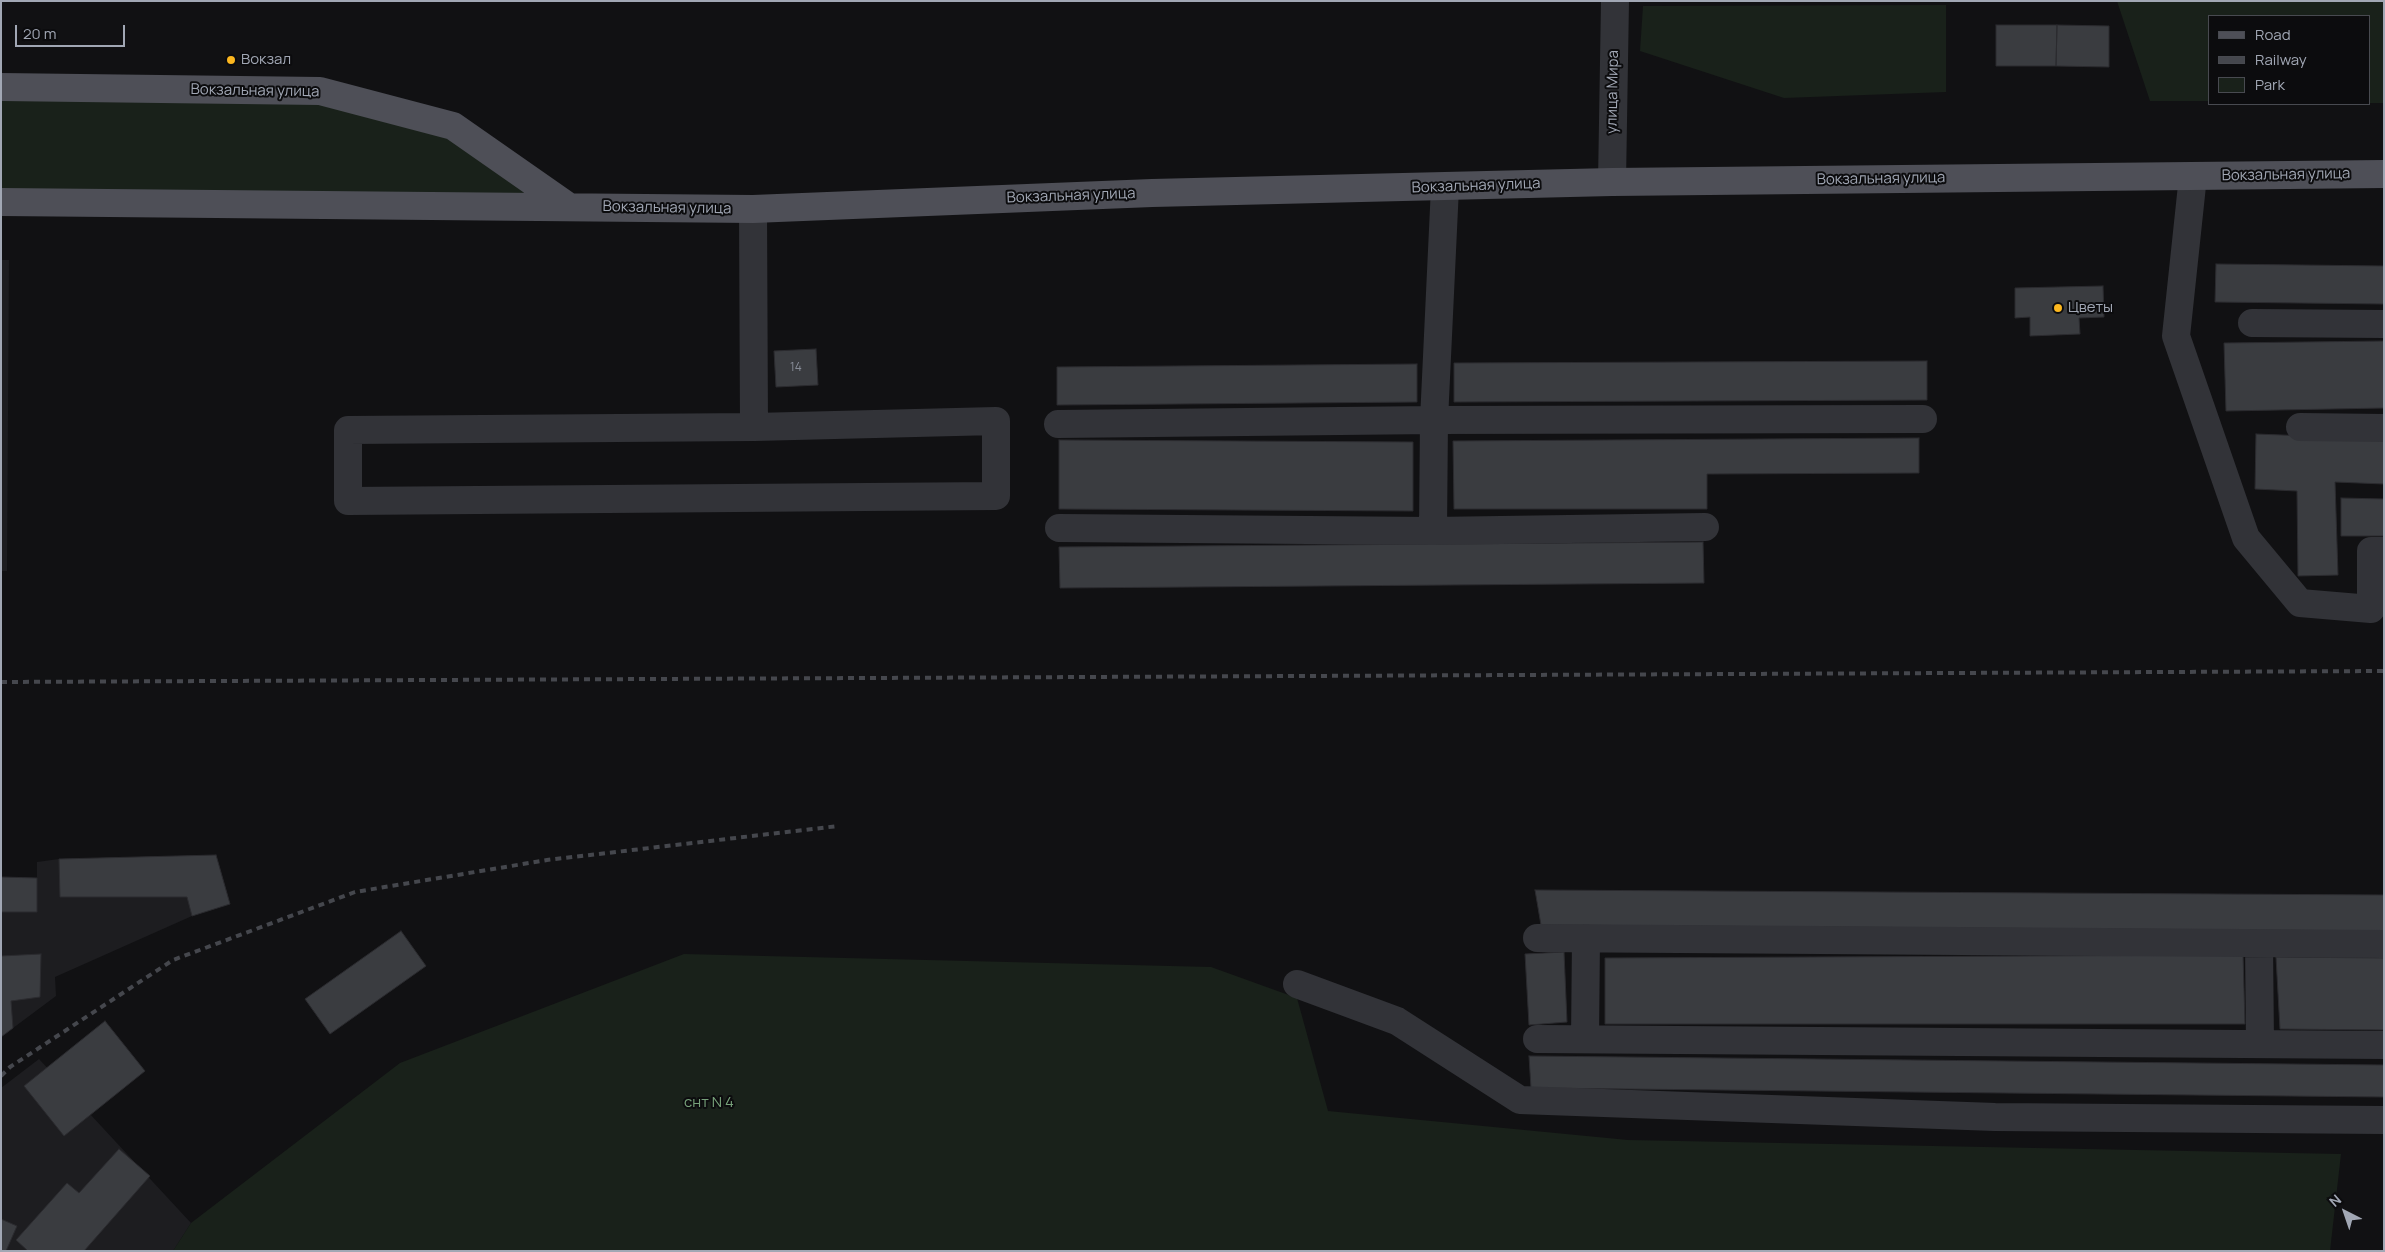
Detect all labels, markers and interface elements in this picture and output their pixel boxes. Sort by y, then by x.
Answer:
scale bar [18,15,128,47]
legend [2208,15,2370,105]
text: 20 m [23,23,56,44]
text: Road [2255,24,2291,45]
text: Railway [2255,49,2307,70]
street label: улица Мира [1603,50,1623,134]
place label: Вокзал [241,51,291,69]
marker: Вокзал [225,54,237,66]
text: Park [2255,74,2285,95]
street label: Вокзальная улица [190,81,320,101]
street label: Вокзальная улица [2221,165,2351,185]
street label: Вокзальная улица [1816,169,1946,189]
street label: Вокзальная улица [1411,175,1541,197]
street label: Вокзальная улица [1006,185,1136,207]
street label: Вокзальная улица [602,198,732,218]
place label: Цветы [2068,299,2113,317]
marker: Цветы [2052,302,2064,314]
house number: 14 [790,361,802,375]
park label: снт N 4 [684,1094,734,1112]
north arrow [2320,1187,2370,1237]
text: N [2325,1190,2345,1211]

